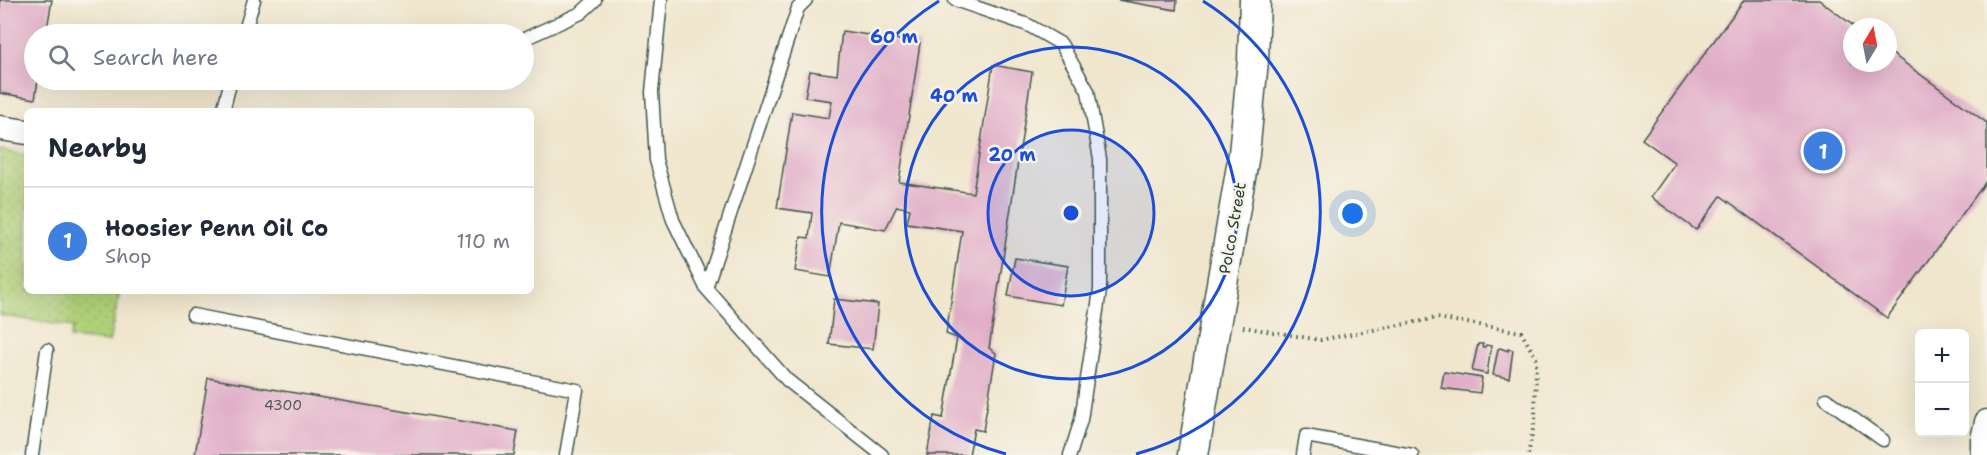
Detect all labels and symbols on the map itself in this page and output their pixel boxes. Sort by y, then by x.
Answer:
north arrow [1843,18,1897,72]
text: 60 m [870,25,918,49]
text: 40 m [930,84,978,108]
pin: 1 [1804,128,1842,174]
text: 20 m [988,143,1036,167]
street label: Polco Street [1214,180,1251,276]
your location [1338,199,1367,228]
centre of rings [1061,203,1081,223]
house number: 4300 [264,396,302,414]

